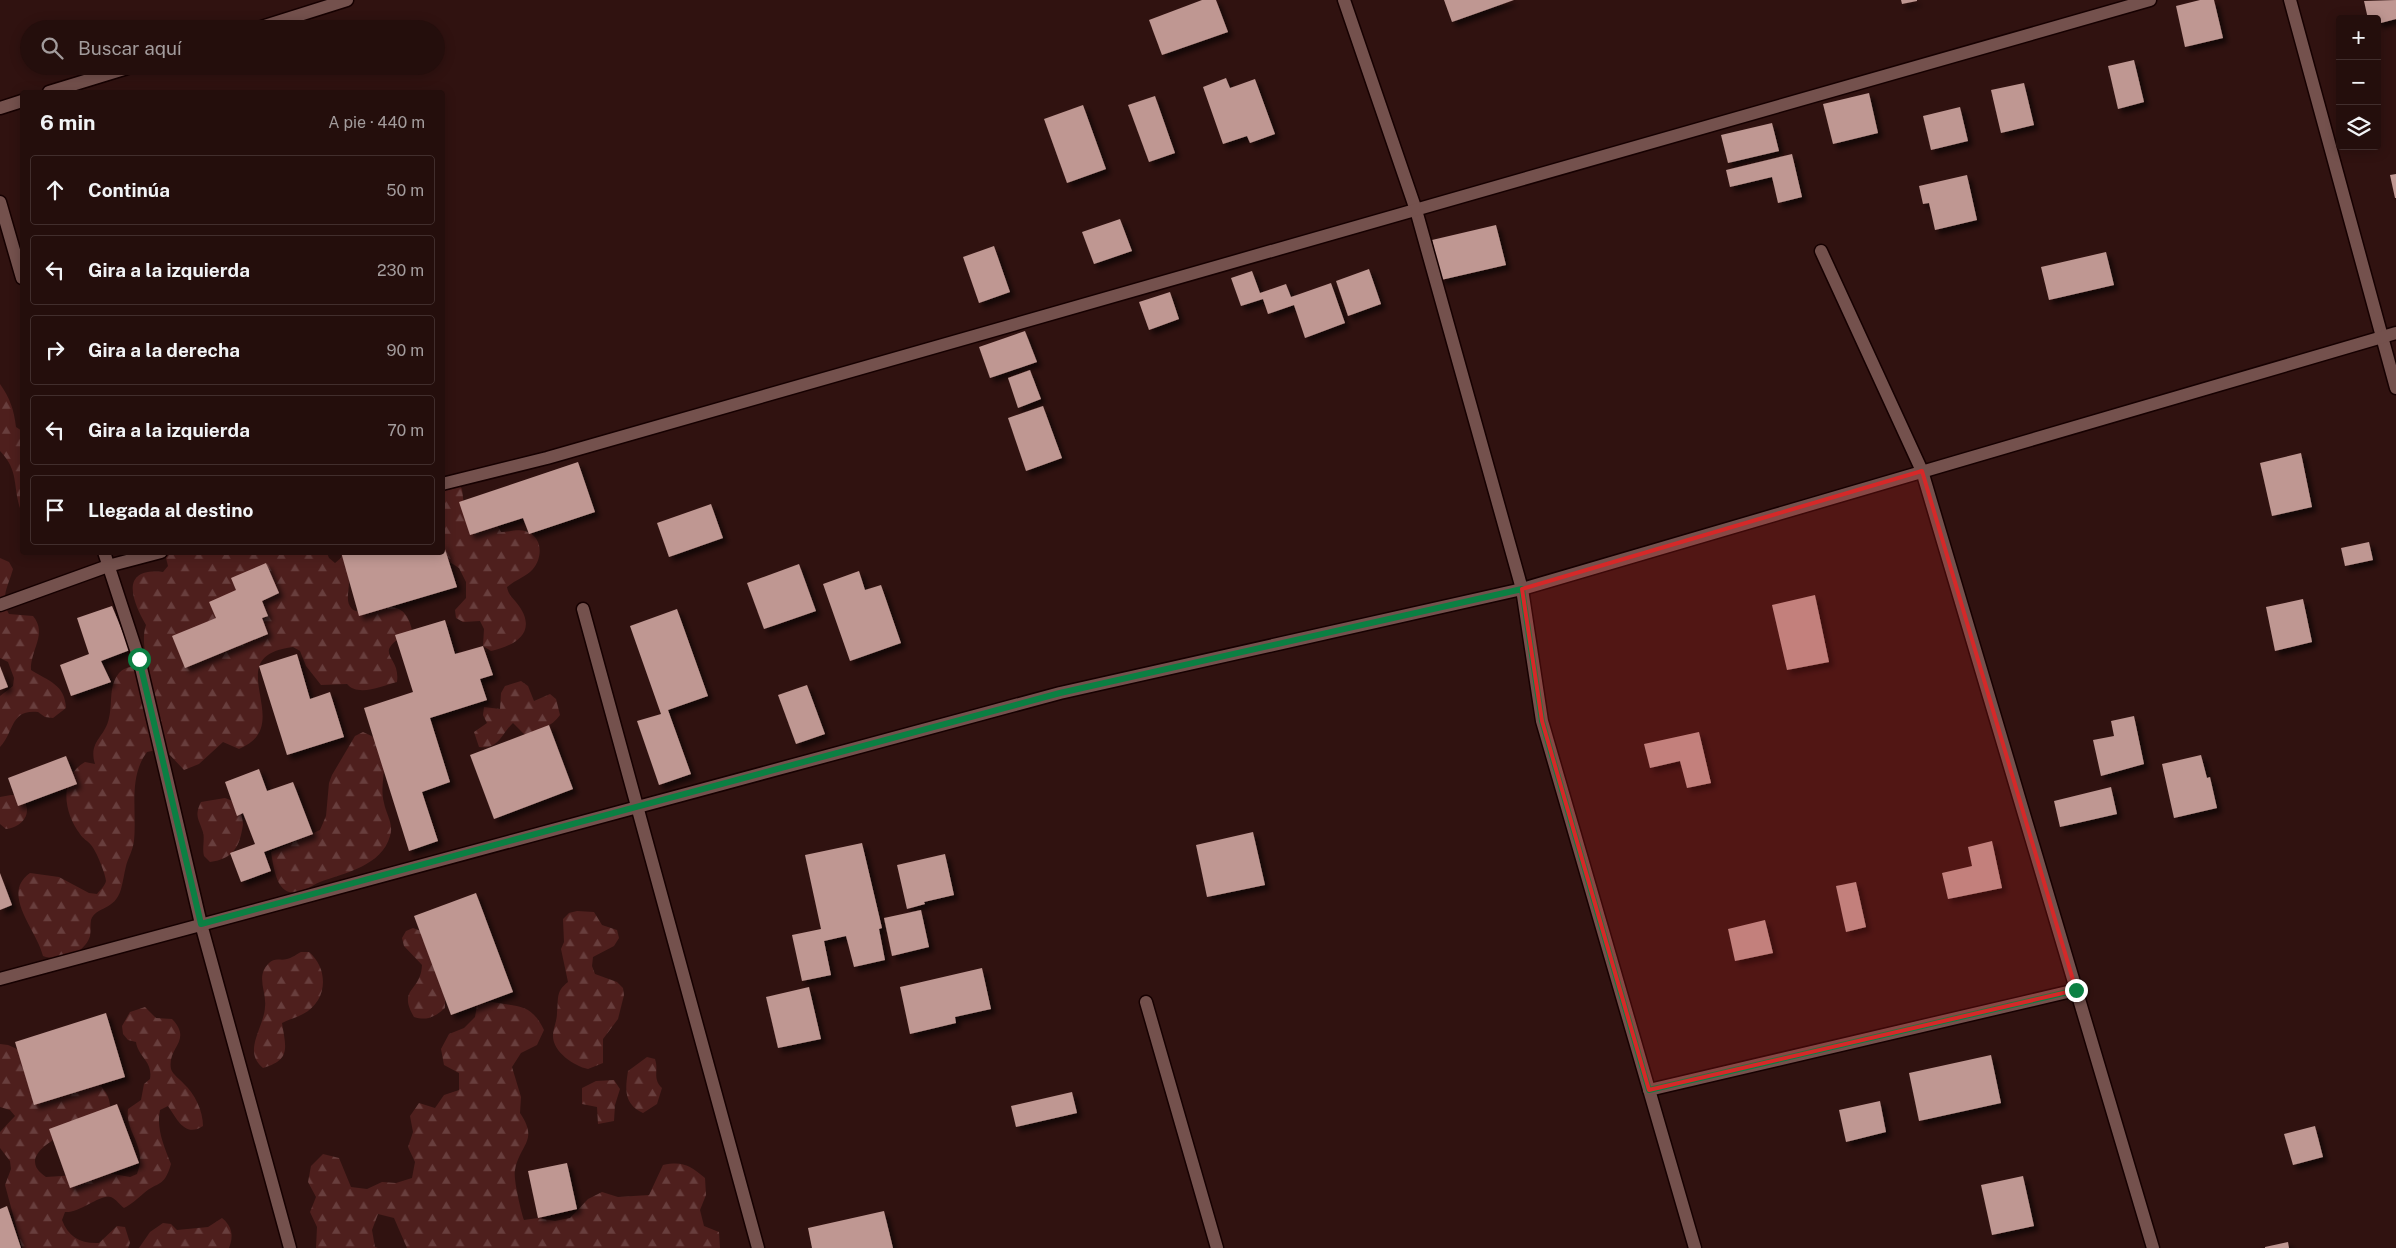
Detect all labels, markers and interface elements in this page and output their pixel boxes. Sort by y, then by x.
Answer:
map controls [2336,15,2381,150]
button: + [2336,15,2381,60]
search box [20,20,445,75]
icon: search [38,34,66,62]
text: Buscar aquí [78,37,182,59]
button: − [2336,60,2381,105]
button: layers [2336,105,2381,150]
text: 6 min [40,110,96,135]
text: A pie · 440 m [328,113,425,132]
icon: ahead [41,176,69,204]
text: Continúa [88,179,170,201]
text: 50 m [386,181,424,200]
icon: left [41,256,69,284]
text: Gira a la izquierda [88,259,250,281]
text: 230 m [377,261,424,280]
icon: right [41,336,69,364]
text: Gira a la derecha [88,339,240,361]
text: 90 m [387,341,424,360]
icon: left [41,416,69,444]
text: Gira a la izquierda [88,419,250,441]
text: 70 m [387,421,424,440]
icon: arrive [41,496,69,524]
text: Llegada al destino [88,499,253,521]
route start [128,648,151,671]
route end [2065,979,2088,1002]

